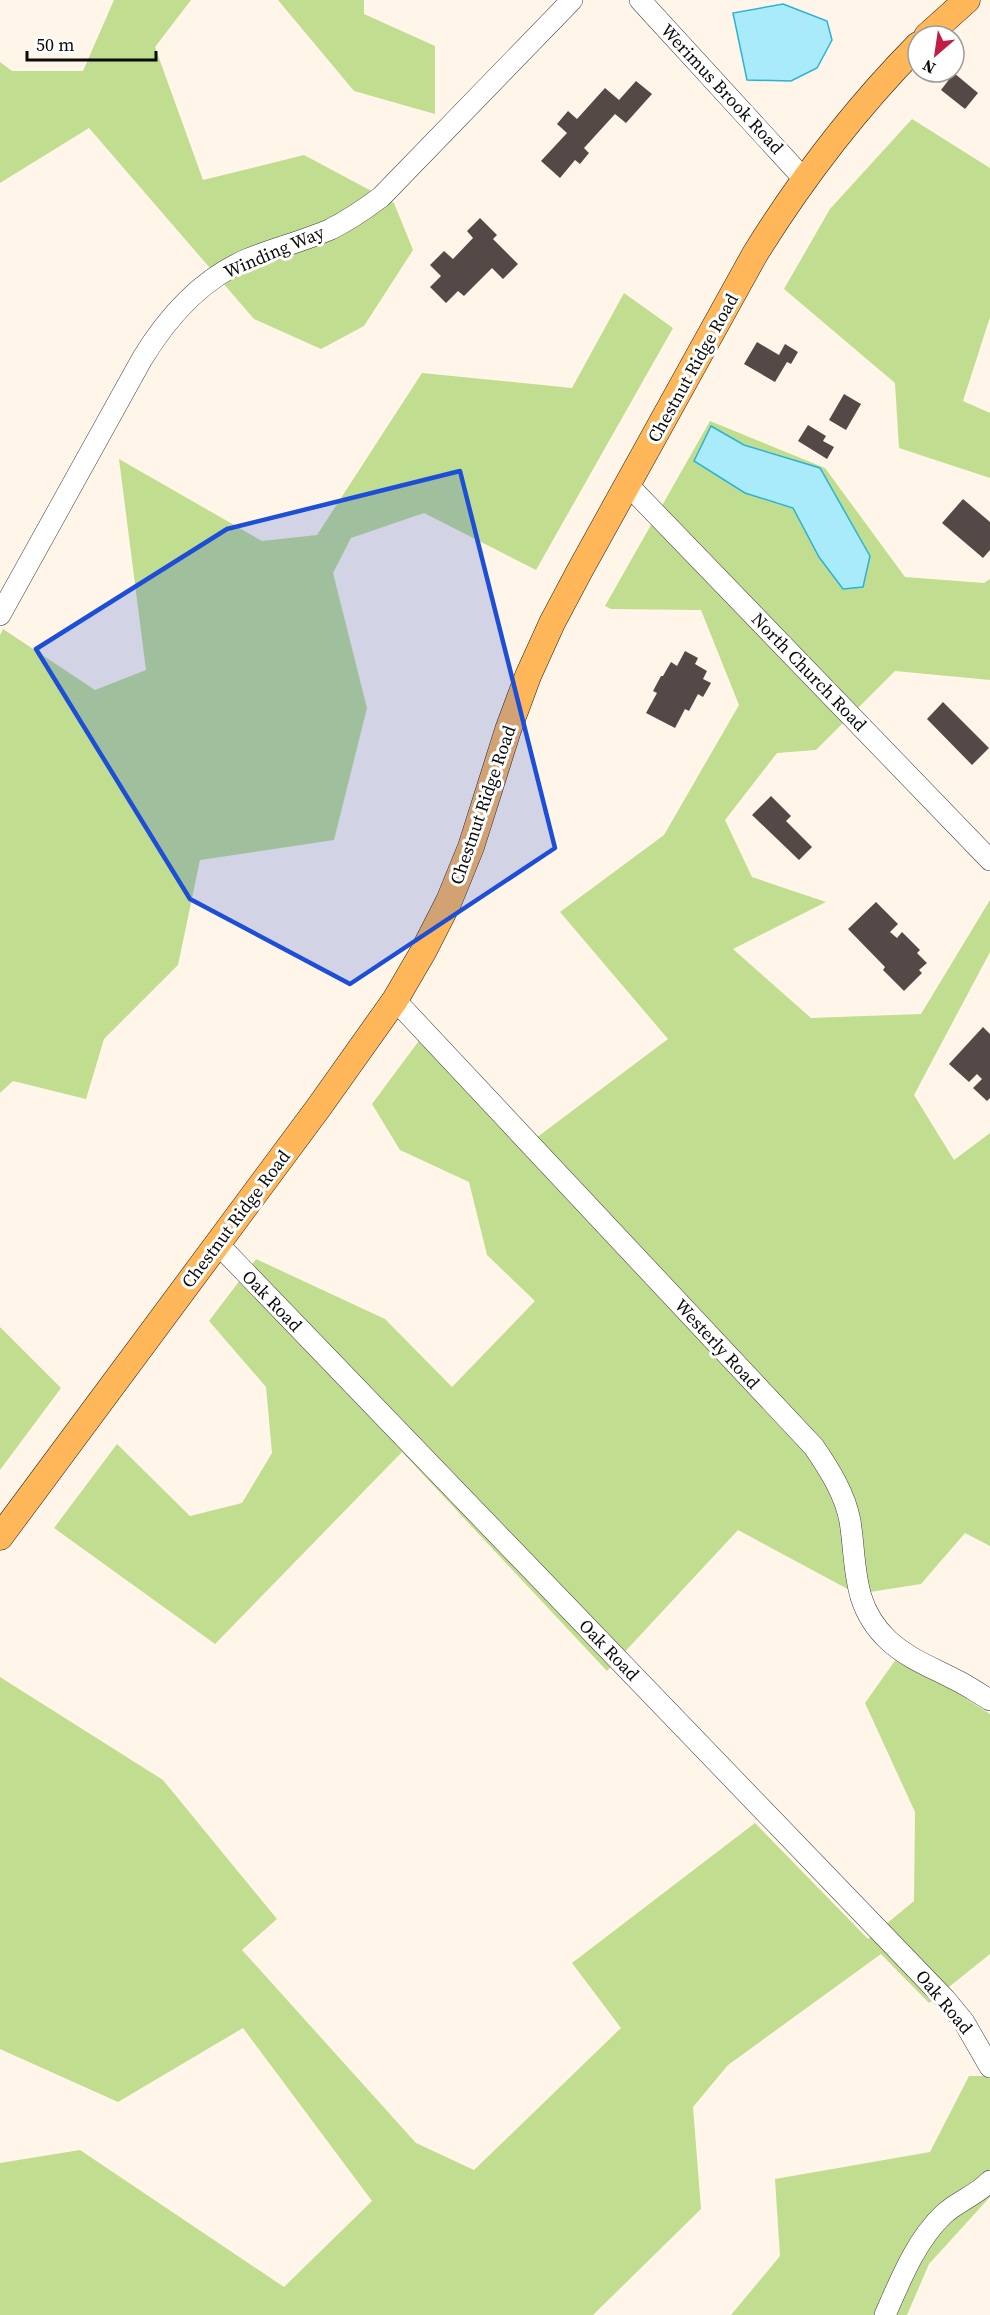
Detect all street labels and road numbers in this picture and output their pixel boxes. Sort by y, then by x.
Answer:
street label: Werimus Brook Road [655,18,789,159]
street label: Winding Way [220,219,329,284]
street label: Chestnut Ridge Road [641,289,744,447]
street label: North Church Road [746,607,873,736]
street label: Chestnut Ridge Road [444,722,521,888]
street label: Chestnut Ridge Road [175,1145,296,1293]
street label: Oak Road [237,1264,308,1337]
street label: Westerly Road [669,1293,766,1394]
street label: Oak Road [574,1613,645,1686]
street label: Oak Road [910,1964,979,2039]

